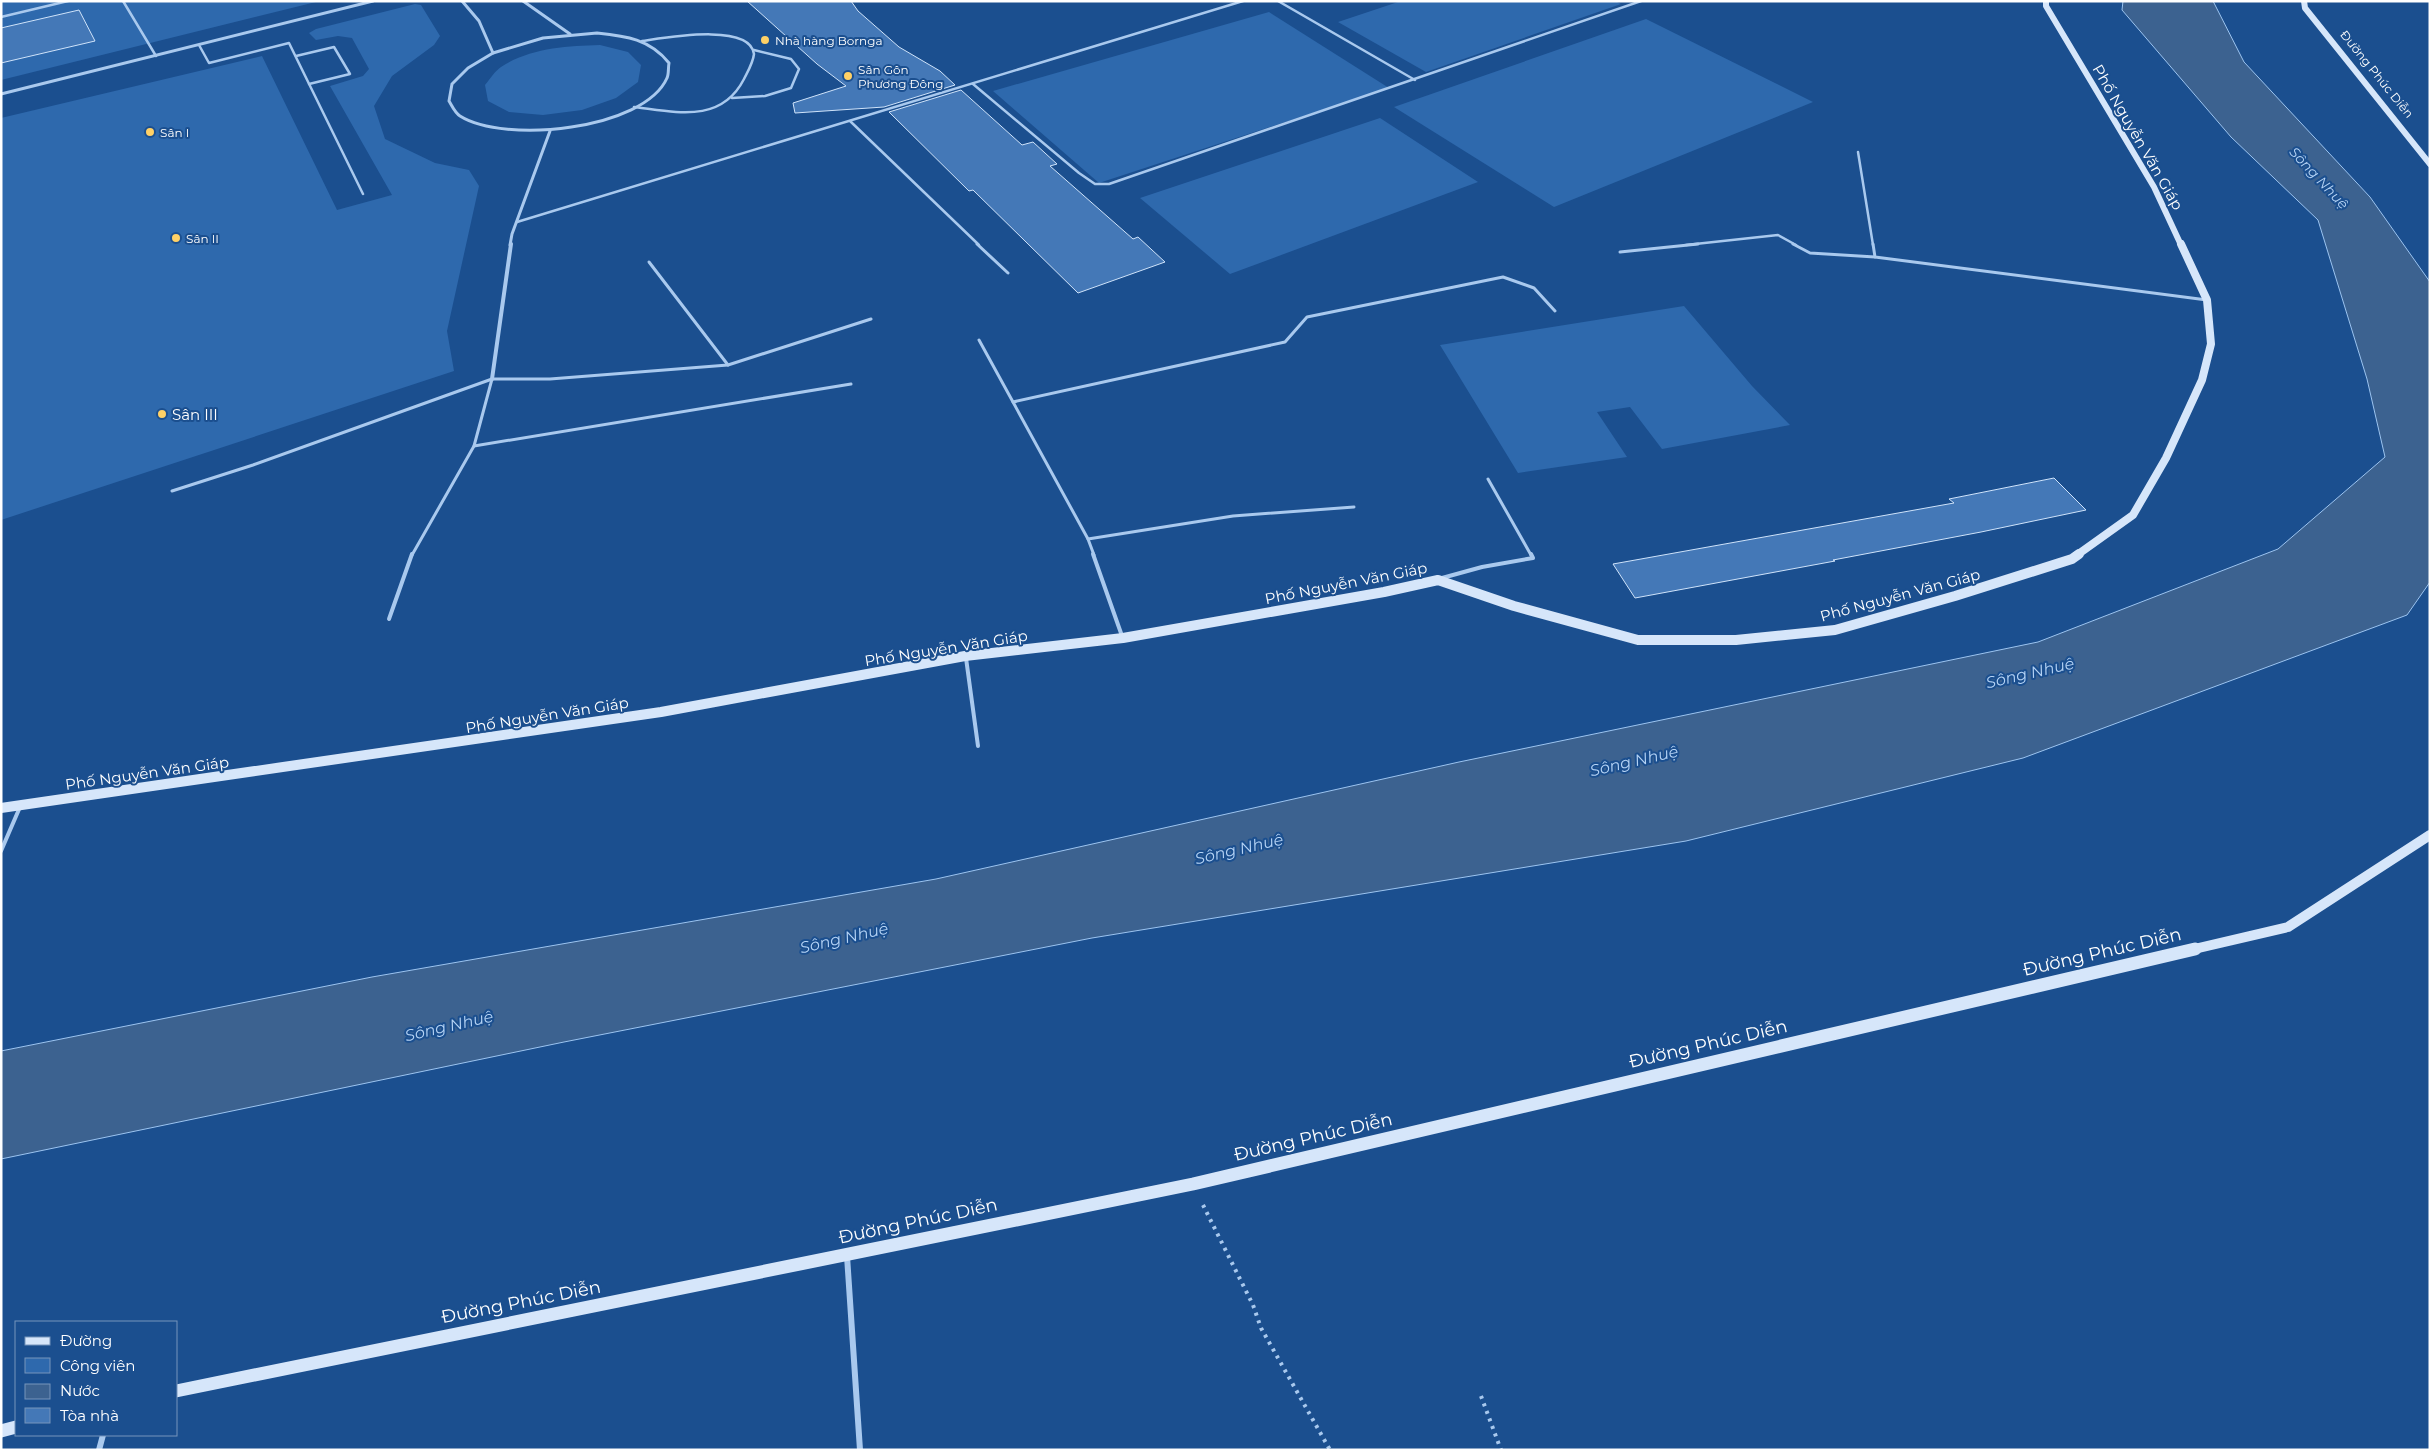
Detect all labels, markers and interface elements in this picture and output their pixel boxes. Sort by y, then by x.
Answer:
street label: Đường Phúc Diễn [2337,27,2417,121]
place label: Nhà hàng Bornga [775,33,882,48]
marker: Nhà hàng Bornga [759,34,771,46]
street label: Phố Nguyễn Văn Giáp [2089,61,2187,213]
place label: Sân Gôn Phương Đông [858,62,943,91]
marker: Sân Gôn Phương Đông [842,70,854,82]
place label: Sân I [160,125,189,140]
marker: Sân I [144,126,156,138]
water label: Sông Nhuệ [2286,143,2352,213]
place label: Sân II [186,231,219,246]
marker: Sân II [170,232,182,244]
place label: Sân III [172,405,218,424]
marker: Sân III [156,408,168,420]
street label: Phố Nguyễn Văn Giáp [1263,558,1429,608]
street label: Phố Nguyễn Văn Giáp [1818,564,1982,626]
street label: Phố Nguyễn Văn Giáp [863,626,1029,670]
water label: Sông Nhuệ [1984,654,2076,692]
street label: Phố Nguyễn Văn Giáp [464,693,630,737]
water label: Sông Nhuệ [1588,742,1680,780]
street label: Phố Nguyễn Văn Giáp [64,752,230,794]
water label: Sông Nhuệ [1193,830,1285,868]
water label: Sông Nhuệ [798,919,890,957]
street label: Đường Phúc Diễn [2021,923,2183,981]
water label: Sông Nhuệ [403,1007,495,1045]
street label: Đường Phúc Diễn [1627,1015,1789,1073]
street label: Đường Phúc Diễn [1232,1108,1394,1166]
street label: Đường Phúc Diễn [836,1193,1000,1249]
street label: Đường Phúc Diễn [439,1276,603,1328]
legend [15,1321,178,1436]
text: Đường [60,1331,112,1350]
text: Công viên [60,1356,135,1375]
text: Nước [60,1381,100,1400]
text: Tòa nhà [60,1406,119,1425]

